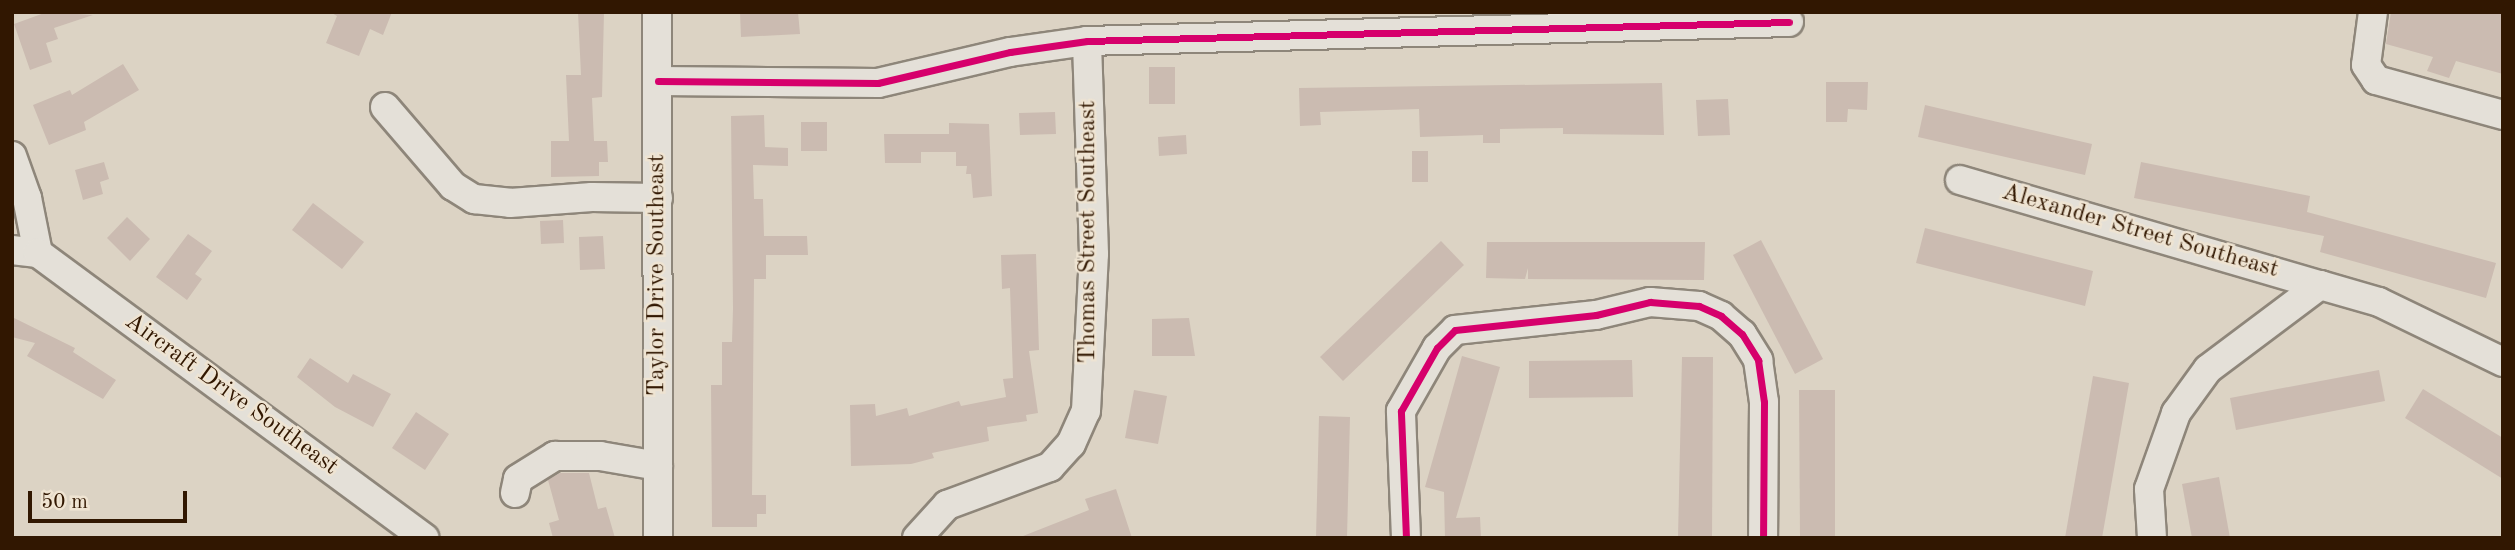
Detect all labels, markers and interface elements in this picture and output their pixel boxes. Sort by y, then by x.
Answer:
street label: Thomas Street Southeast [1075,100,1103,364]
street label: Taylor Drive Southeast [644,154,672,396]
street label: Alexander Street Southeast [1998,179,2282,285]
street label: Aircraft Drive Southeast [119,308,343,482]
scale bar [32,476,191,520]
text: 50 m [41,492,88,513]

